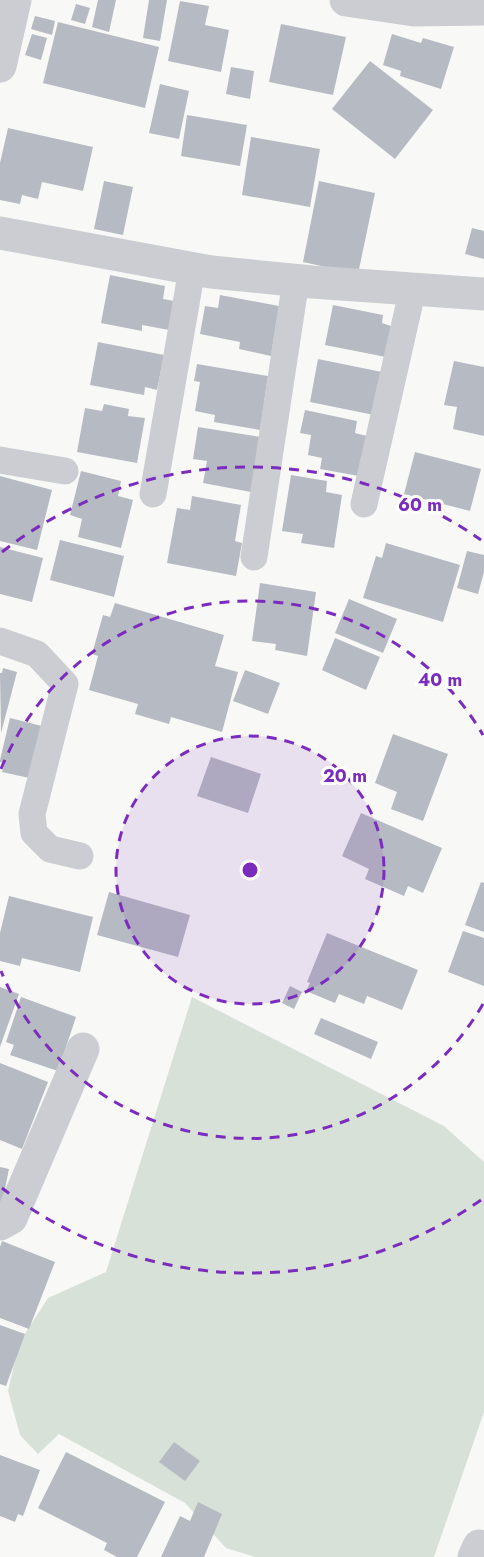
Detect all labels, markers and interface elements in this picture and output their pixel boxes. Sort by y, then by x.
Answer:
text: 60 m [398,492,442,518]
text: 40 m [418,667,462,693]
text: 20 m [323,763,367,789]
centre of rings [240,860,260,880]

